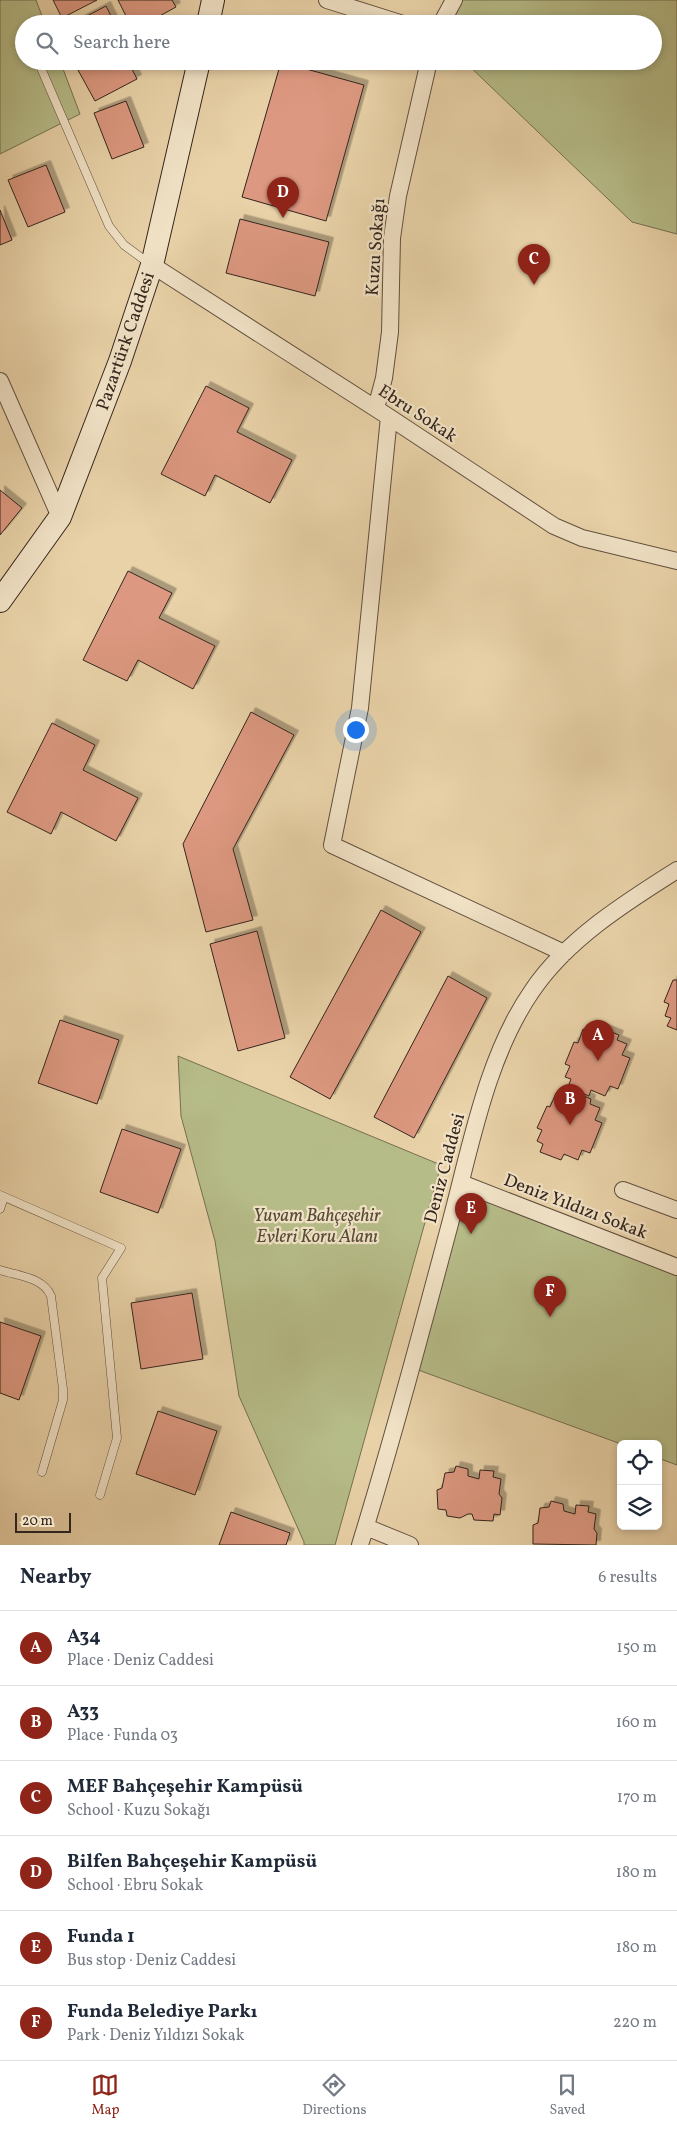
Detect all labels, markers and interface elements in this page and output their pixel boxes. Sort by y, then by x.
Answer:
search box [15,15,662,70]
icon: search [33,29,61,57]
text: Search here [73,30,170,56]
pin: D [267,177,299,218]
street label: Kuzu Sokağı [361,197,392,297]
pin: C [518,244,550,285]
street label: Pazartürk Caddesi [91,269,162,414]
street label: Ebru Sokak [373,379,462,449]
your location [343,717,369,743]
pin: A [582,1020,614,1061]
pin: B [554,1084,586,1125]
street label: Deniz Caddesi [419,1111,472,1226]
street label: Deniz Yıldızı Sokak [500,1168,651,1246]
pin: E [455,1193,487,1234]
park label: Yuvam Bahçeşehir Evleri Koru Alanı [253,1204,381,1250]
pin: F [534,1276,566,1317]
map controls [617,1440,662,1530]
button: locate [617,1440,662,1485]
button: layers [617,1485,662,1530]
scale bar [15,1510,71,1533]
text: 20 m [22,1512,53,1531]
text: Nearby [20,1563,91,1592]
text: 6 results [598,1567,657,1589]
text: A34 [67,1624,101,1650]
text: A [30,1637,42,1659]
text: 150 m [616,1637,657,1659]
text: Place · Deniz Caddesi [67,1650,214,1672]
text: A33 [67,1699,99,1725]
text: B [31,1712,41,1734]
text: 160 m [616,1712,657,1734]
text: Place · Funda 03 [67,1725,178,1747]
text: MEF Bahçeşehir Kampüsü [67,1774,303,1800]
text: C [31,1787,41,1809]
text: 170 m [617,1787,657,1809]
text: School · Kuzu Sokağı [67,1800,210,1822]
text: Bilfen Bahçeşehir Kampüsü [67,1849,317,1875]
text: D [30,1862,42,1884]
text: 180 m [616,1862,657,1884]
text: School · Ebru Sokak [67,1875,203,1897]
text: Funda 1 [67,1924,135,1950]
text: E [31,1937,41,1959]
text: 180 m [616,1937,657,1959]
text: Bus stop · Deniz Caddesi [67,1950,236,1972]
text: Funda Belediye Parkı [67,1999,258,2025]
text: F [31,2012,41,2034]
text: 220 m [613,2012,657,2034]
text: Park · Deniz Yıldızı Sokak [67,2025,244,2047]
tab: Map [91,2071,119,2120]
tab: Directions [302,2071,367,2120]
tab: Saved [549,2071,586,2120]

